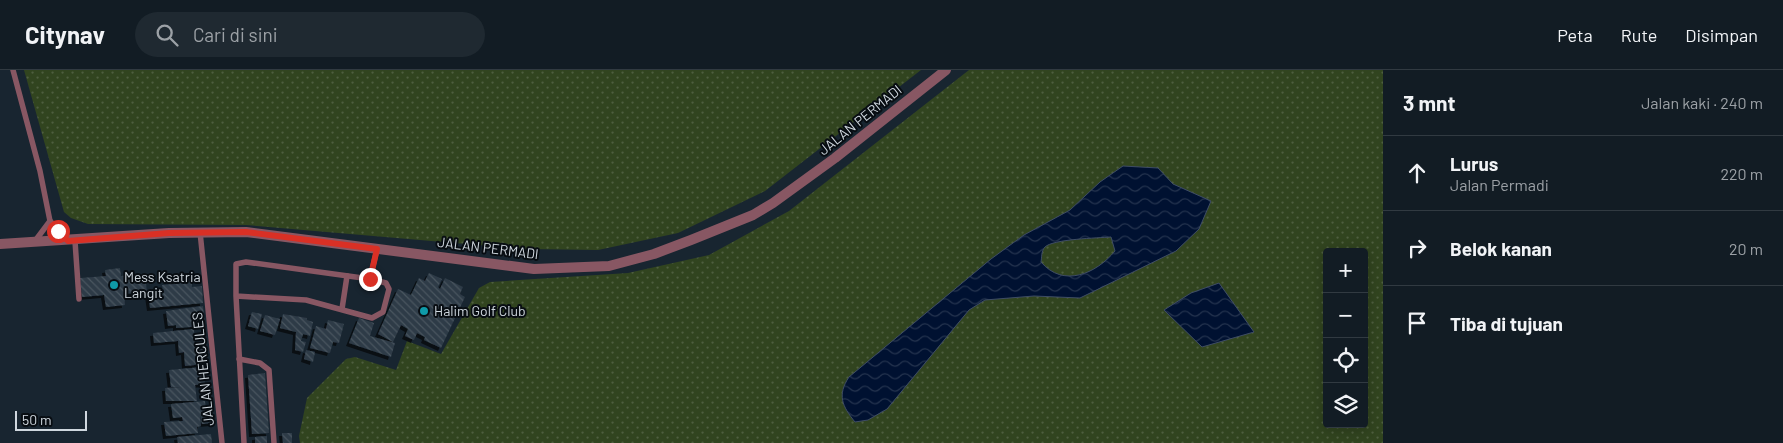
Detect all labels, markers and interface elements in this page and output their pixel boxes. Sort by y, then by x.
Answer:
search box [135,12,485,57]
text: Citynav [25,20,105,49]
icon: search [153,21,181,49]
text: Cari di sini [193,23,278,46]
text: Peta [1557,24,1593,46]
text: Rute [1621,24,1657,46]
text: Disimpan [1685,24,1758,46]
street label: JALAN PERMADI [815,81,905,158]
text: 3 mnt [1403,90,1456,115]
text: Jalan kaki · 240 m [1641,93,1763,112]
text: Lurus [1450,152,1498,175]
icon: ahead [1403,159,1431,187]
text: 220 m [1720,164,1763,183]
text: Jalan Permadi [1450,175,1549,194]
route start [47,220,70,243]
street label: JALAN PERMADI [436,233,540,262]
icon: right [1403,234,1431,262]
text: Belok kanan [1450,237,1552,260]
text: 20 m [1729,239,1763,258]
map controls [1323,248,1368,428]
button: + [1323,248,1368,293]
place label: Mess Ksatria Langit [124,268,201,301]
route end [359,268,382,291]
marker: Mess Ksatria Langit [108,279,120,291]
button: − [1323,293,1368,338]
place label: Halim Golf Club [434,302,526,319]
marker: Halim Golf Club [418,305,430,317]
icon: arrive [1403,309,1431,337]
street label: JALAN HERCULES [188,311,217,427]
text: Tiba di tujuan [1450,312,1563,335]
button: locate [1323,338,1368,383]
button: layers [1323,383,1368,428]
scale bar [15,408,88,431]
text: 50 m [22,411,51,428]

